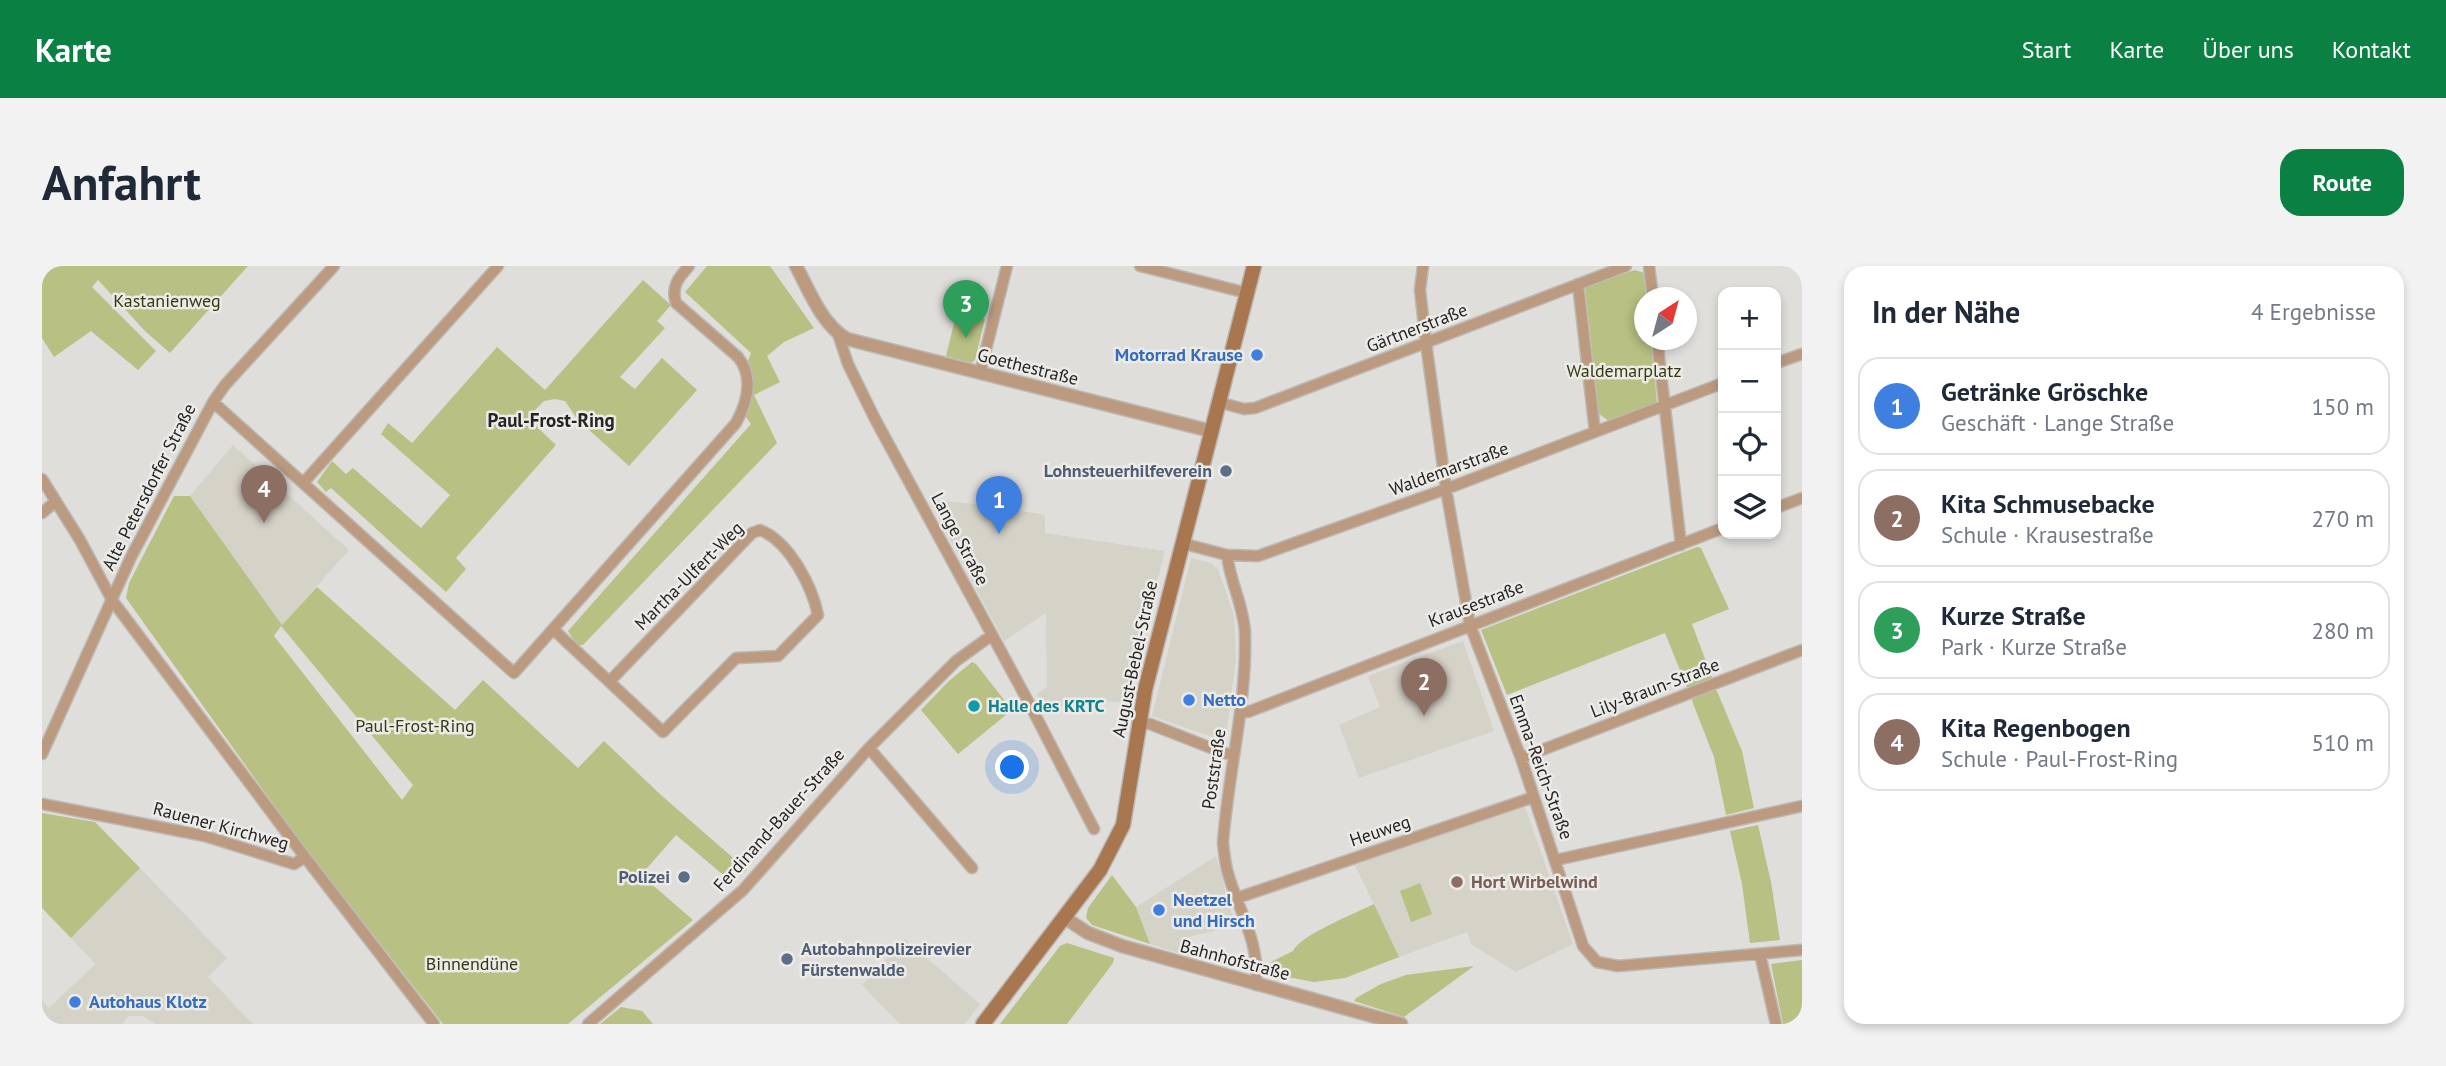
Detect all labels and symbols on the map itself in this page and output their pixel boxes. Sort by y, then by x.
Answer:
pin: 3 [943,280,989,338]
north arrow [1634,287,1697,350]
park label: Kastanienweg [113,289,221,312]
street label: Gärtnerstraße [1363,298,1471,357]
street label: Goethestraße [975,343,1081,390]
place label: Motorrad Krause [1115,343,1243,366]
marker: Motorrad Krause [1249,347,1265,363]
park label: Waldemarplatz [1567,359,1681,382]
street label: Alte Petersdorfer Straße [96,399,201,574]
district label: Paul-Frost-Ring [487,408,615,432]
street label: Waldemarstraße [1386,436,1512,501]
place label: Lohnsteuerhilfeverein [1044,459,1212,482]
marker: Lohnsteuerhilfeverein [1218,463,1234,479]
pin: 4 [241,465,287,523]
pin: 1 [976,476,1022,534]
street label: Lange Straße [926,488,995,589]
street label: Martha-Ulfert-Weg [629,516,748,635]
street label: Krausestraße [1425,575,1527,632]
street label: August-Bebel-Straße [1107,578,1162,740]
street label: Lily-Braun-Straße [1587,652,1723,723]
pin: 2 [1401,658,1447,716]
place label: Netto [1203,688,1246,711]
street label: Emma-Reich-Straße [1504,691,1578,843]
marker: Netto [1181,692,1197,708]
place label: Halle des KRTC [988,694,1105,717]
marker: Halle des KRTC [966,698,982,714]
park label: Paul-Frost-Ring [355,714,475,737]
street label: Poststraße [1196,727,1231,811]
street label: Ferdinand-Bauer-Straße [708,743,849,896]
your location [995,750,1029,784]
street label: Rauener Kirchweg [151,796,292,855]
street label: Heuweg [1347,809,1413,852]
place label: Polizei [618,865,670,888]
marker: Polizei [676,869,692,885]
place label: Hort Wirbelwind [1471,870,1598,893]
marker: Hort Wirbelwind [1449,874,1465,890]
place label: Neetzel und Hirsch [1173,888,1255,932]
marker: Neetzel und Hirsch [1151,902,1167,918]
street label: Bahnhofstraße [1178,934,1293,985]
place label: Autobahnpolizeirevier Fürstenwalde [801,937,972,981]
marker: Autobahnpolizeirevier Fürstenwalde [779,951,795,967]
park label: Binnendüne [426,952,518,975]
place label: Autohaus Klotz [89,990,207,1013]
marker: Autohaus Klotz [67,994,83,1010]

